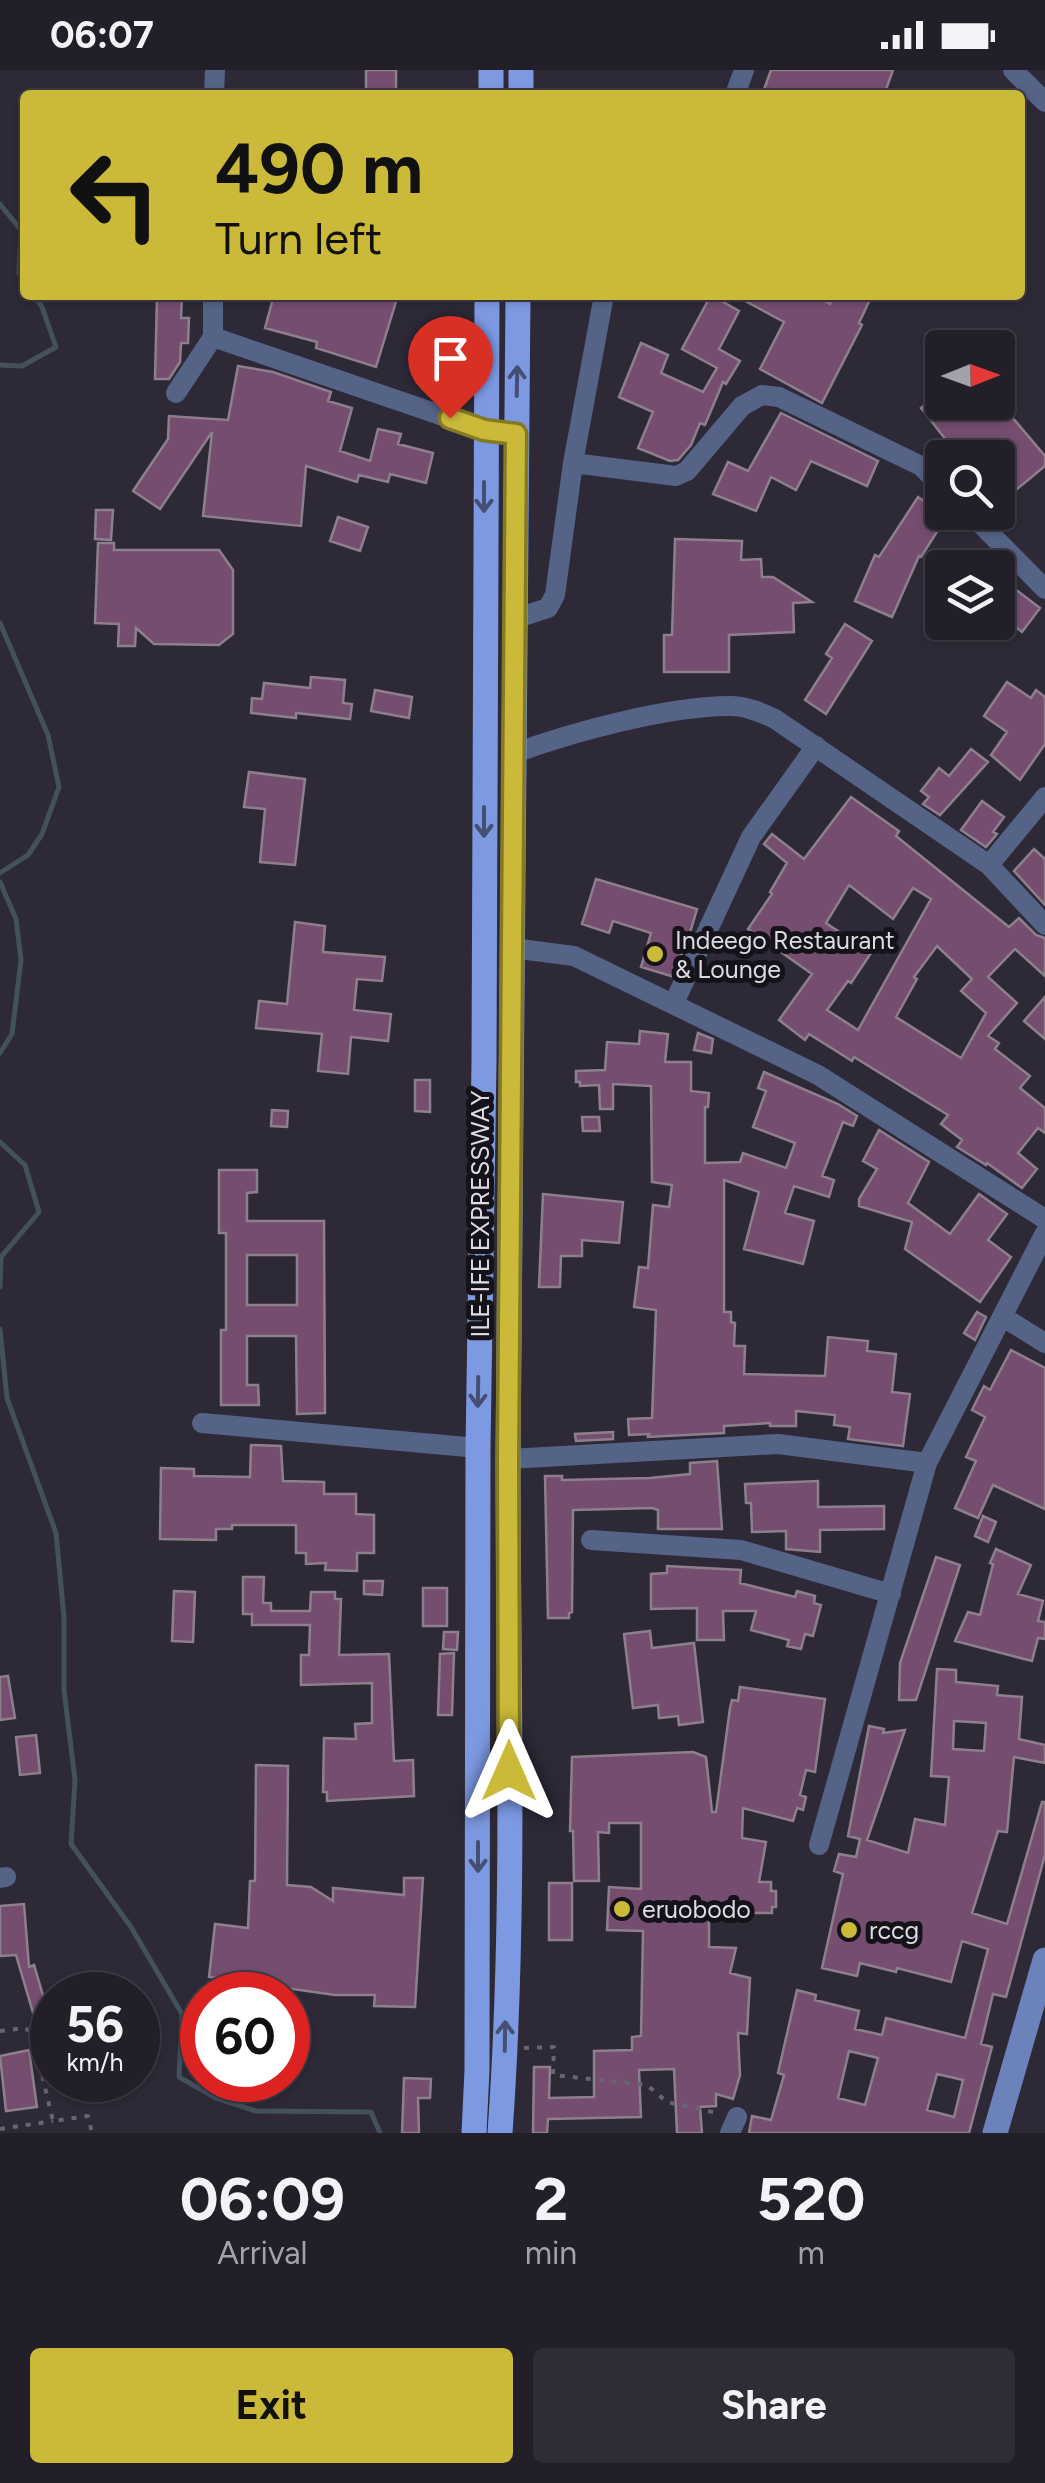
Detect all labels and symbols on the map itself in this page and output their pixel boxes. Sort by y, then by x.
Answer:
pin [408,316,493,419]
north arrow [925,330,1015,420]
one-way arrow [508,365,526,398]
one-way arrow [474,480,494,513]
one-way arrow [474,806,494,838]
place label: Indeego Restaurant & Lounge [675,925,895,984]
marker: Indeego Restaurant & Lounge [644,943,666,965]
street label: ILE-IFE EXPRESSWAY [465,1090,495,1338]
one-way arrow [468,1376,488,1408]
position arrow [457,1719,561,1823]
one-way arrow [468,1840,488,1873]
place label: eruobodo [642,1894,751,1924]
marker: eruobodo [611,1898,633,1920]
place label: rccg [869,1915,919,1945]
marker: rccg [838,1919,860,1941]
speed limit sign: 60 [180,1972,310,2102]
one-way arrow [496,2020,514,2052]

